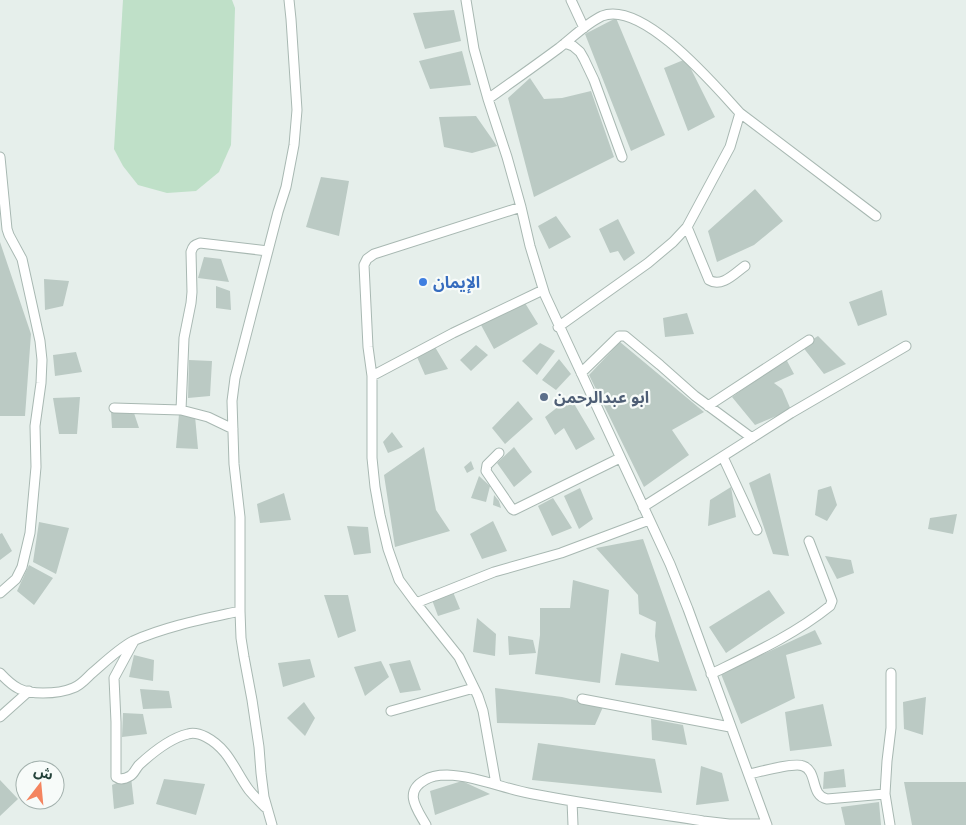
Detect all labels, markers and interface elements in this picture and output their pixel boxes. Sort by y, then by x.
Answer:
place label: الإيمان [433,274,480,294]
marker: الإيمان [417,276,429,288]
place label: ابو عبدالرحمن [554,389,649,407]
marker: ابو عبدالرحمن [538,391,550,403]
north arrow [15,760,65,810]
text: ش [32,762,55,783]

